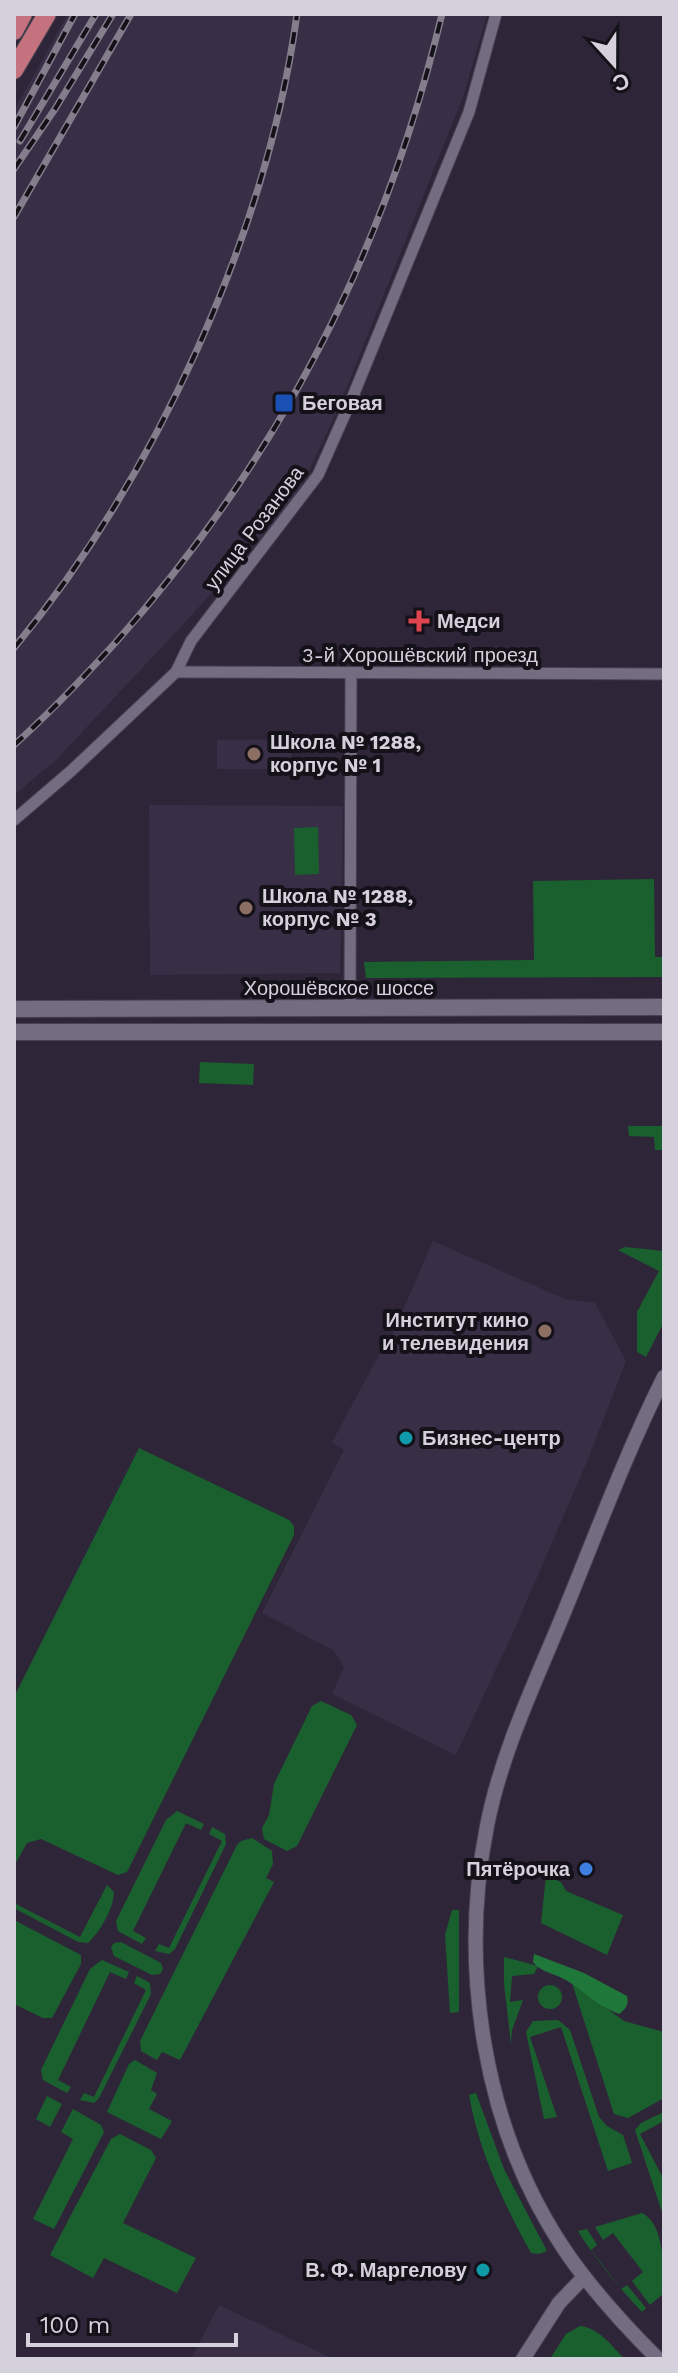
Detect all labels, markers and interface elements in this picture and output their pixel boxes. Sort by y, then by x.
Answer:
north arrow [574,24,654,104]
text: С [609,68,633,97]
place label: Беговая [302,391,383,415]
marker: Беговая [273,392,295,414]
street label: улица Розанова [200,461,309,595]
place label: Медси [437,609,501,633]
marker: Медси [408,610,430,632]
street label: 3-й Хорошёвский проезд [302,643,538,667]
place label: Школа № 1288, корпус № 1 [270,730,421,777]
marker: Школа № 1288, корпус № 1 [245,745,263,763]
place label: Школа № 1288, корпус № 3 [262,884,413,931]
marker: Школа № 1288, корпус № 3 [237,899,255,917]
street label: Хорошёвское шоссе [244,976,434,1000]
place label: Институт кино и телевидения [382,1308,529,1355]
marker: Институт кино и телевидения [536,1322,554,1340]
place label: Бизнес-центр [422,1426,561,1450]
marker: Бизнес-центр [397,1429,415,1447]
place label: Пятёрочка [466,1857,571,1881]
marker: Пятёрочка [577,1860,595,1878]
place label: В. Ф. Маргелову [305,2258,468,2282]
marker: В. Ф. Маргелову [474,2261,492,2279]
scale bar [28,2297,236,2347]
text: 100 m [40,2311,110,2339]

